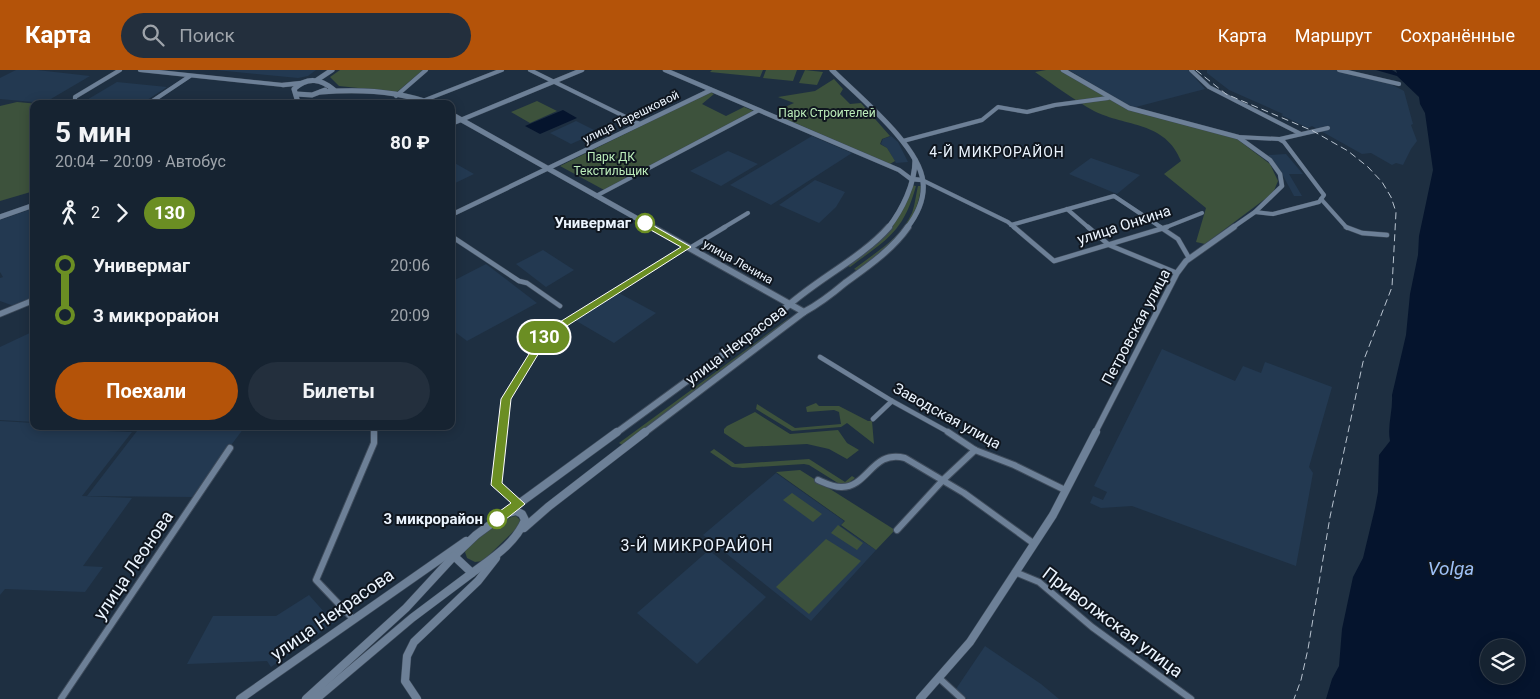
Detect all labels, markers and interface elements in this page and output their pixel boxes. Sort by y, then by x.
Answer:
search box [121,13,471,58]
text: Карта [25,21,91,49]
icon: search [139,21,167,49]
text: Поиск [179,24,235,47]
text: Карта [1218,25,1267,46]
text: Маршрут [1295,25,1372,46]
text: Сохранённые [1400,25,1515,46]
street label: улица Терешковой [581,88,681,146]
park label: Парк Строителей [778,106,876,120]
text: 5 мин [55,116,131,149]
text: 80 ₽ [390,131,430,154]
district label: 4-Й МИКРОРАЙОН [929,144,1065,160]
park label: Парк ДК Текстильщик [573,150,649,178]
text: 20:04 – 20:09 · Автобус [55,152,226,171]
icon: walk [55,199,83,227]
icon: forward [108,199,136,227]
street label: улица Онкина [1075,201,1173,249]
text: 130 [154,202,185,223]
text: 2 [91,203,100,222]
marker: Универмаг [635,213,655,233]
place label: Универмаг [554,214,632,232]
street label: улица Ленина [700,237,776,287]
text: Универмаг [93,254,190,277]
text: 20:06 [390,256,430,275]
street label: Петровская улица [1098,266,1174,388]
street label: улица Некрасова [682,301,790,389]
text: 3 микрорайон [93,304,219,327]
text: 20:09 [390,306,430,325]
line badge: 130 [515,321,573,353]
text: 130 [529,326,559,347]
button: Поехали [55,362,238,420]
button: Билеты [248,362,430,420]
street label: Заводская улица [890,379,1004,453]
street label: улица Леонова [89,506,177,624]
marker: 3 микрорайон [487,509,507,529]
place label: 3 микрорайон [384,510,483,528]
district label: 3-Й МИКРОРАЙОН [621,536,773,555]
water label: Volga [1428,557,1474,580]
street label: Приволжская улица [1039,562,1187,682]
street label: улица Некрасова [266,564,398,664]
map controls [1480,639,1525,684]
button: layers [1480,639,1525,684]

